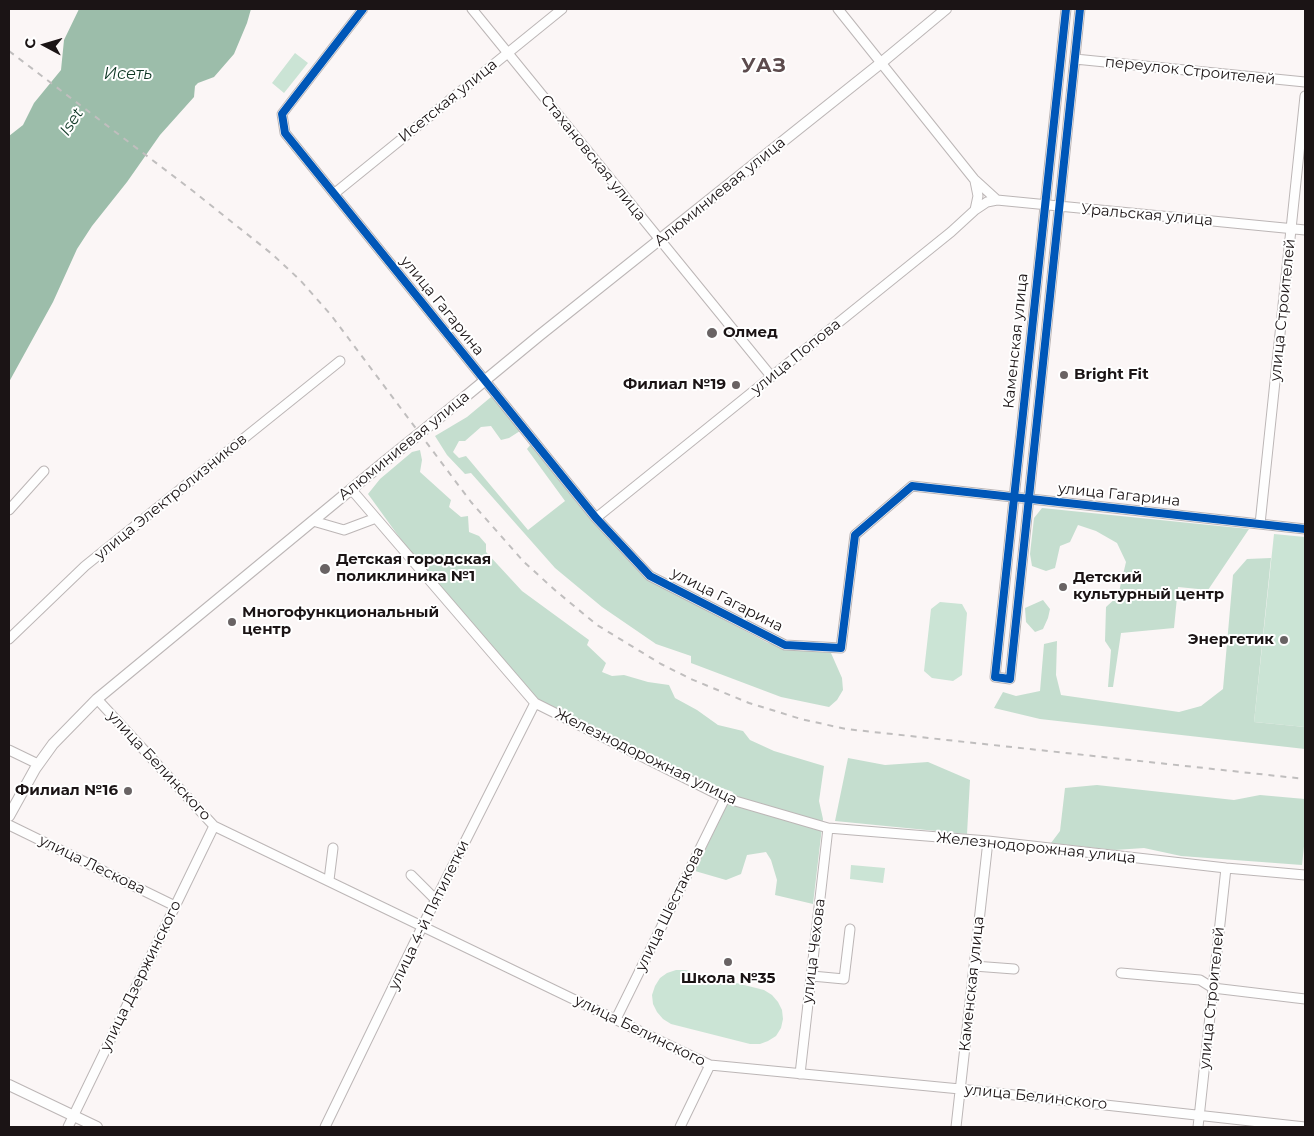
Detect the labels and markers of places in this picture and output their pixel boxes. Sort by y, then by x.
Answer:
place label: Олмед [723,324,778,342]
marker: Олмед [705,326,719,340]
place label: Bright Fit [1074,366,1149,384]
marker: Bright Fit [1058,369,1070,381]
place label: Филиал №19 [623,376,726,394]
marker: Филиал №19 [730,379,742,391]
place label: Детская городская поликлиника №1 [336,551,491,586]
marker: Детская городская поликлиника №1 [318,562,332,576]
place label: Детский культурный центр [1073,569,1224,604]
marker: Детский культурный центр [1057,581,1069,593]
place label: Многофункциональный центр [242,604,439,639]
marker: Многофункциональный центр [226,616,238,628]
place label: Энергетик [1188,631,1274,649]
marker: Энергетик [1278,634,1290,646]
place label: Филиал №16 [15,782,118,800]
marker: Филиал №16 [122,785,134,797]
marker: Школа №35 [722,956,734,968]
place label: Школа №35 [681,970,775,988]

